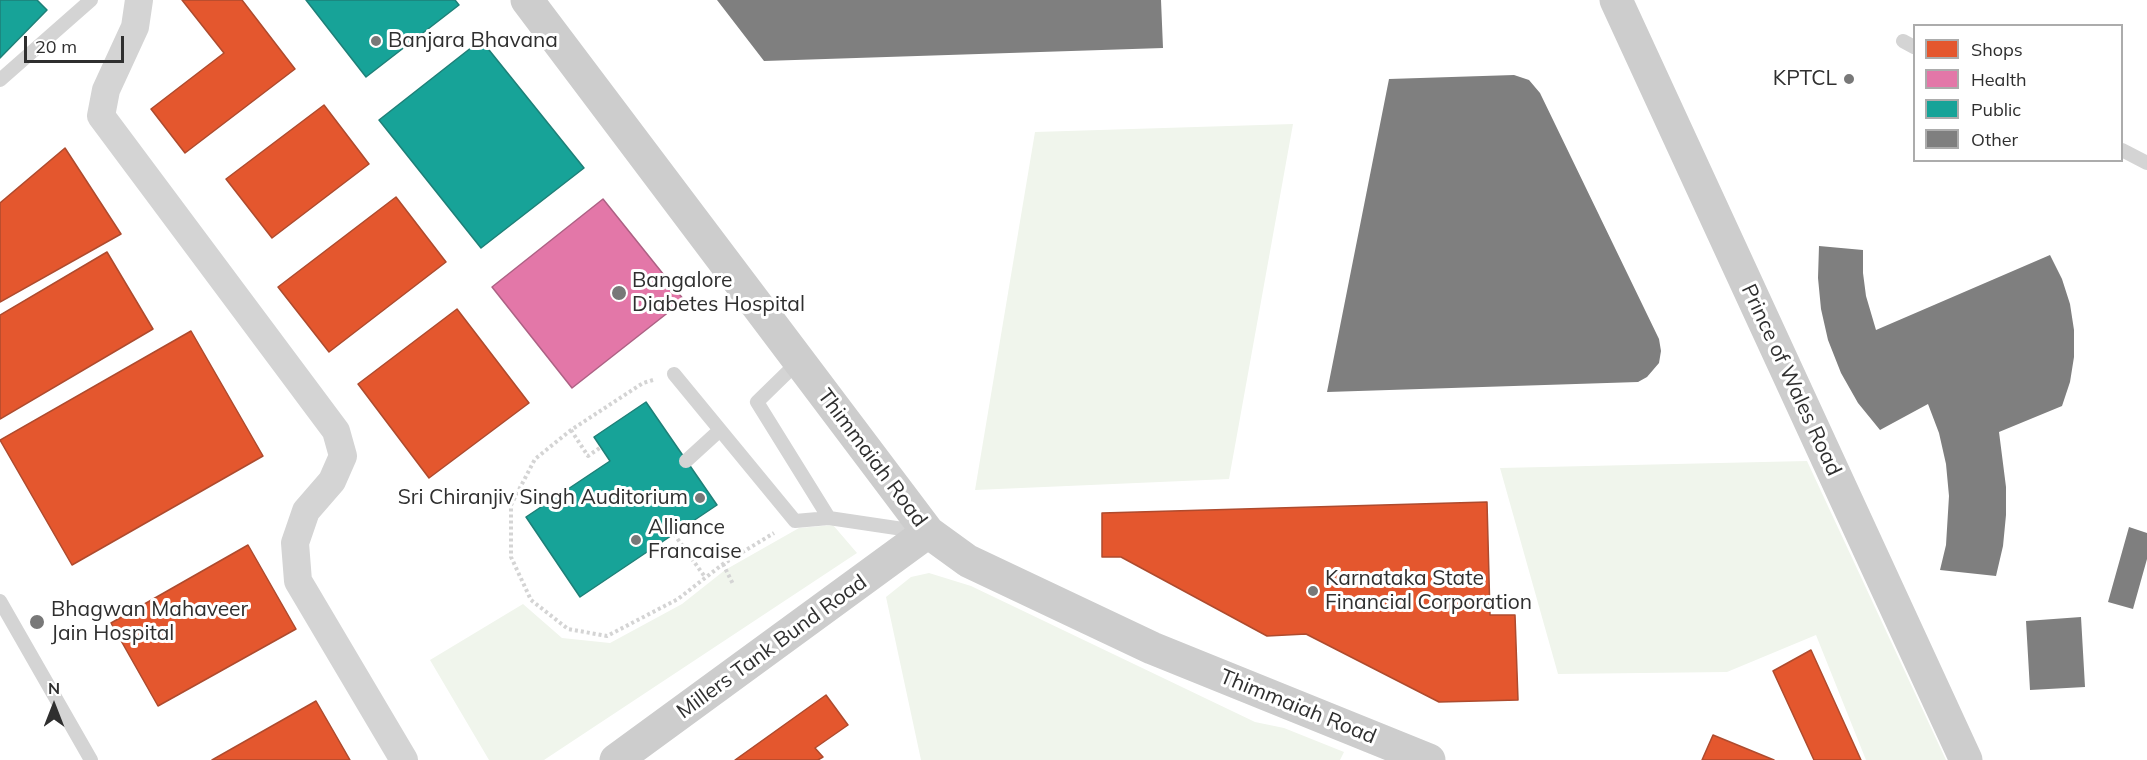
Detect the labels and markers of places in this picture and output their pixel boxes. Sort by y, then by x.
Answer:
place label: Banjara Bhavana [388,28,558,54]
marker: Banjara Bhavana [369,34,383,48]
place label: KPTCL [1773,66,1837,92]
marker: KPTCL [1842,72,1856,86]
place label: Bangalore Diabetes Hospital [632,268,805,318]
marker: Bangalore Diabetes Hospital [610,284,628,302]
place label: Sri Chiranjiv Singh Auditorium [398,485,688,511]
marker: Sri Chiranjiv Singh Auditorium [693,491,707,505]
place label: Alliance Francaise [648,515,742,565]
marker: Alliance Francaise [629,533,643,547]
place label: Karnataka State Financial Corporation [1325,566,1532,616]
marker: Karnataka State Financial Corporation [1306,584,1320,598]
place label: Bhagwan Mahaveer Jain Hospital [51,597,248,647]
marker: Bhagwan Mahaveer Jain Hospital [28,613,46,631]

